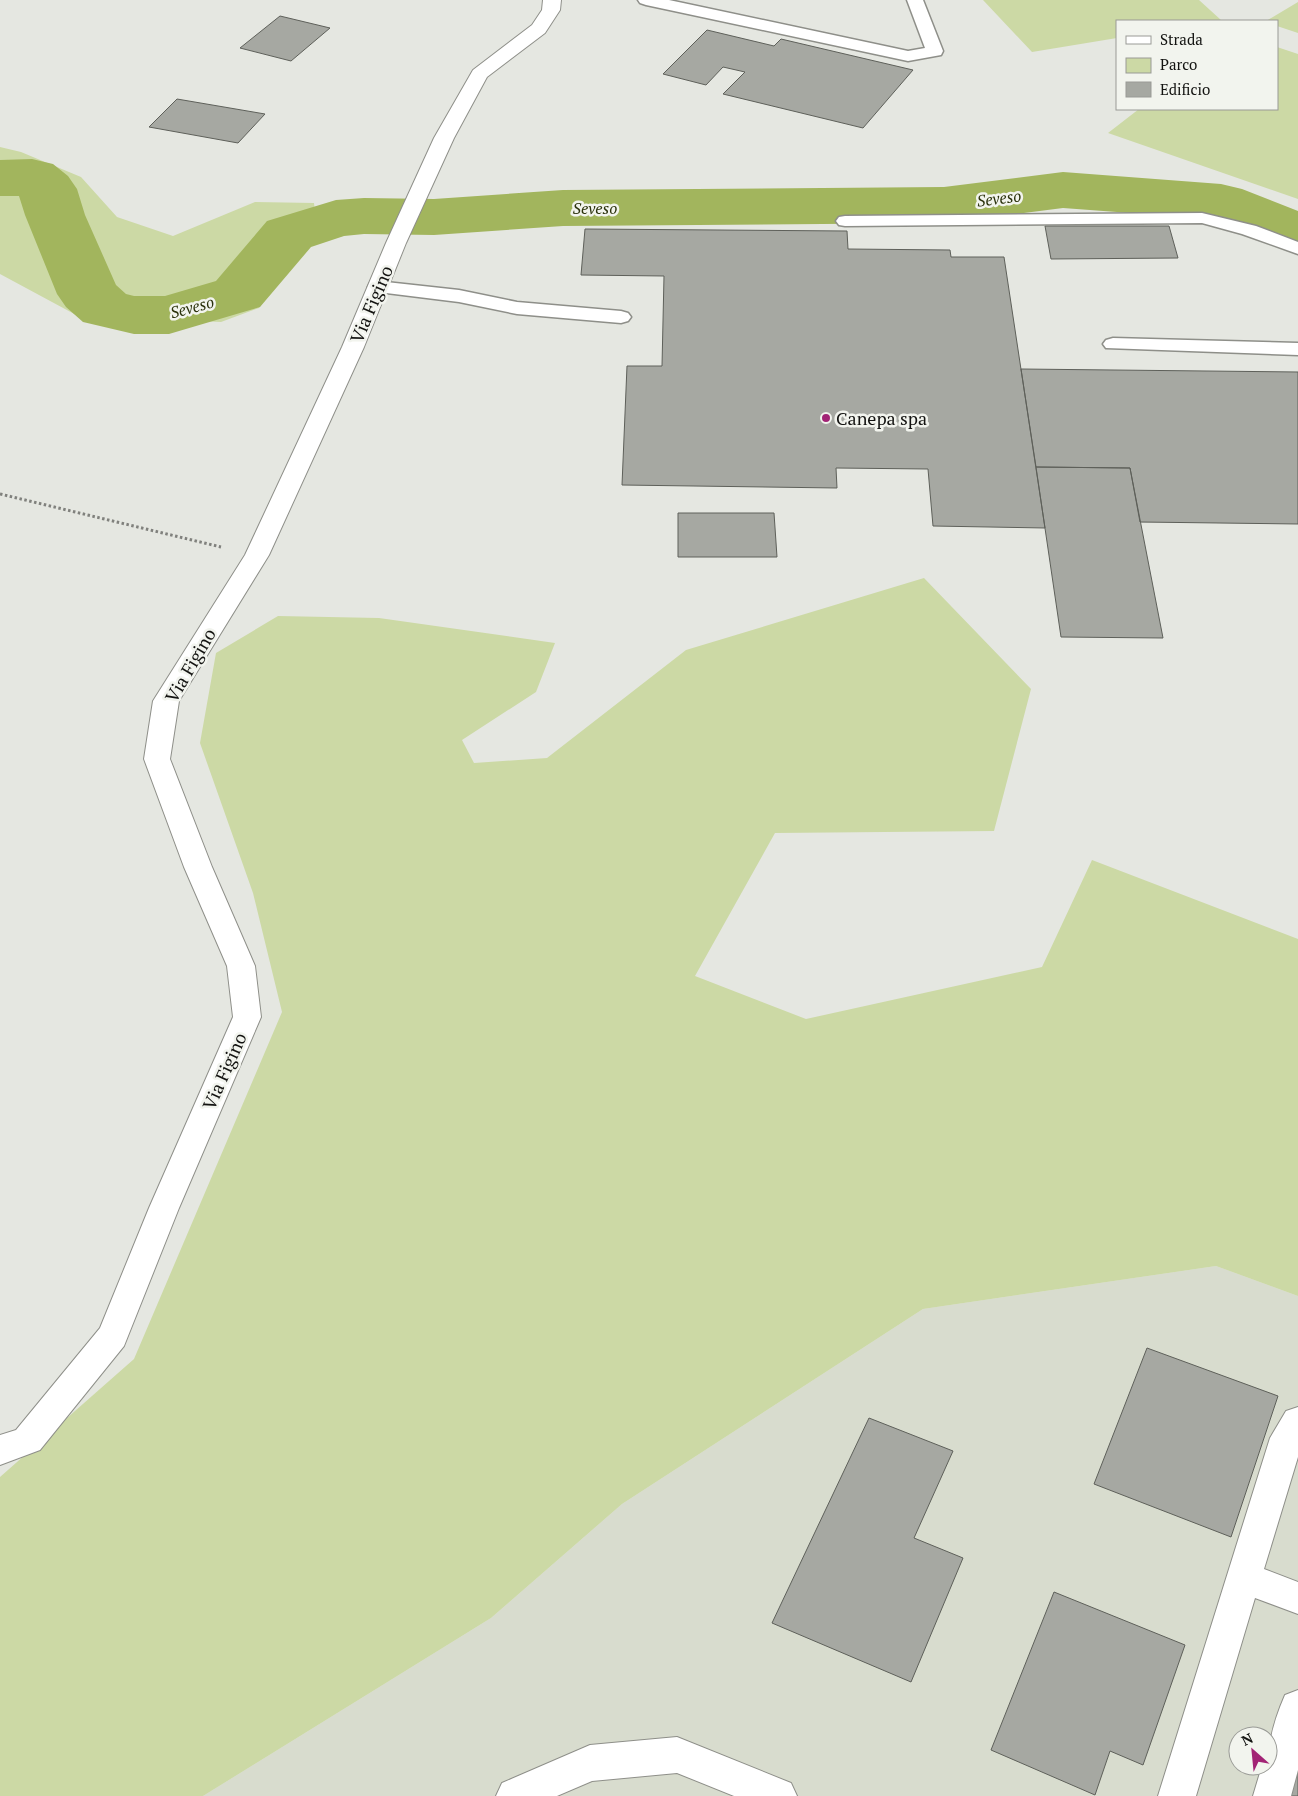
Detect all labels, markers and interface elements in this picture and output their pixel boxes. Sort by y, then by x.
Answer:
legend [1116,20,1278,110]
text: Strada [1160,29,1203,49]
text: Parco [1160,54,1197,74]
text: Edificio [1160,79,1210,99]
water label: Seveso [975,184,1023,212]
water label: Seveso [573,197,617,219]
street label: Via Figino [344,262,398,346]
water label: Seveso [168,291,216,323]
place label: Canepa spa [836,406,927,430]
marker: Canepa spa [820,412,832,424]
street label: Via Figino [159,623,221,706]
street label: Via Figino [196,1029,252,1113]
north arrow [1228,1726,1278,1776]
text: N [1238,1728,1256,1750]

